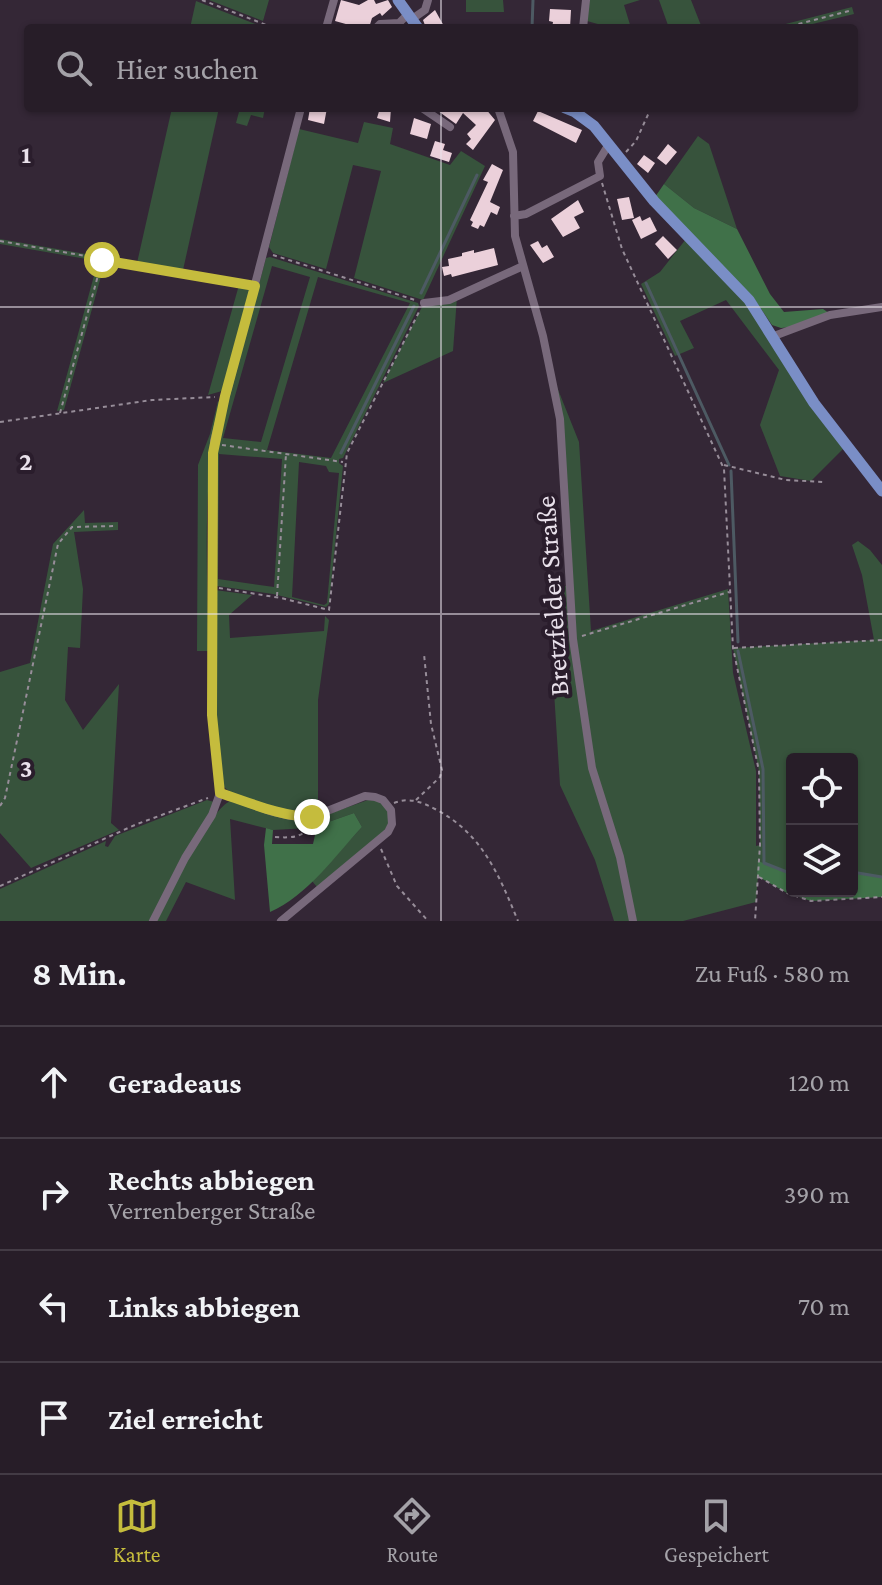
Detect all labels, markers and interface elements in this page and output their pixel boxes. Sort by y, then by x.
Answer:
search box [24,24,858,112]
icon: search [52,46,96,90]
text: Hier suchen [116,52,258,85]
text: 1 [21,140,31,169]
route start [84,242,120,278]
text: 2 [19,447,33,476]
street label: Bretzfelder Straße [530,495,574,697]
map controls [786,753,858,897]
button: locate [786,753,858,825]
text: 3 [20,754,32,783]
route end [294,799,330,835]
button: layers [786,825,858,897]
text: 8 Min. [32,955,127,992]
text: Zu Fuß · 580 m [695,959,850,988]
icon: ahead [32,1060,76,1104]
text: Geradeaus [108,1066,242,1099]
text: 120 m [789,1068,850,1097]
text: Rechts abbiegen [108,1163,315,1196]
icon: right [32,1172,76,1216]
text: 390 m [784,1180,850,1209]
text: Verrenberger Straße [108,1196,315,1225]
icon: left [32,1284,76,1328]
text: Links abbiegen [108,1290,300,1323]
text: 70 m [798,1292,850,1321]
icon: arrive [32,1396,76,1440]
text: Ziel erreicht [108,1402,263,1435]
tab: Karte [113,1494,160,1567]
tab: Route [387,1494,438,1567]
tab: Gespeichert [664,1494,769,1567]

